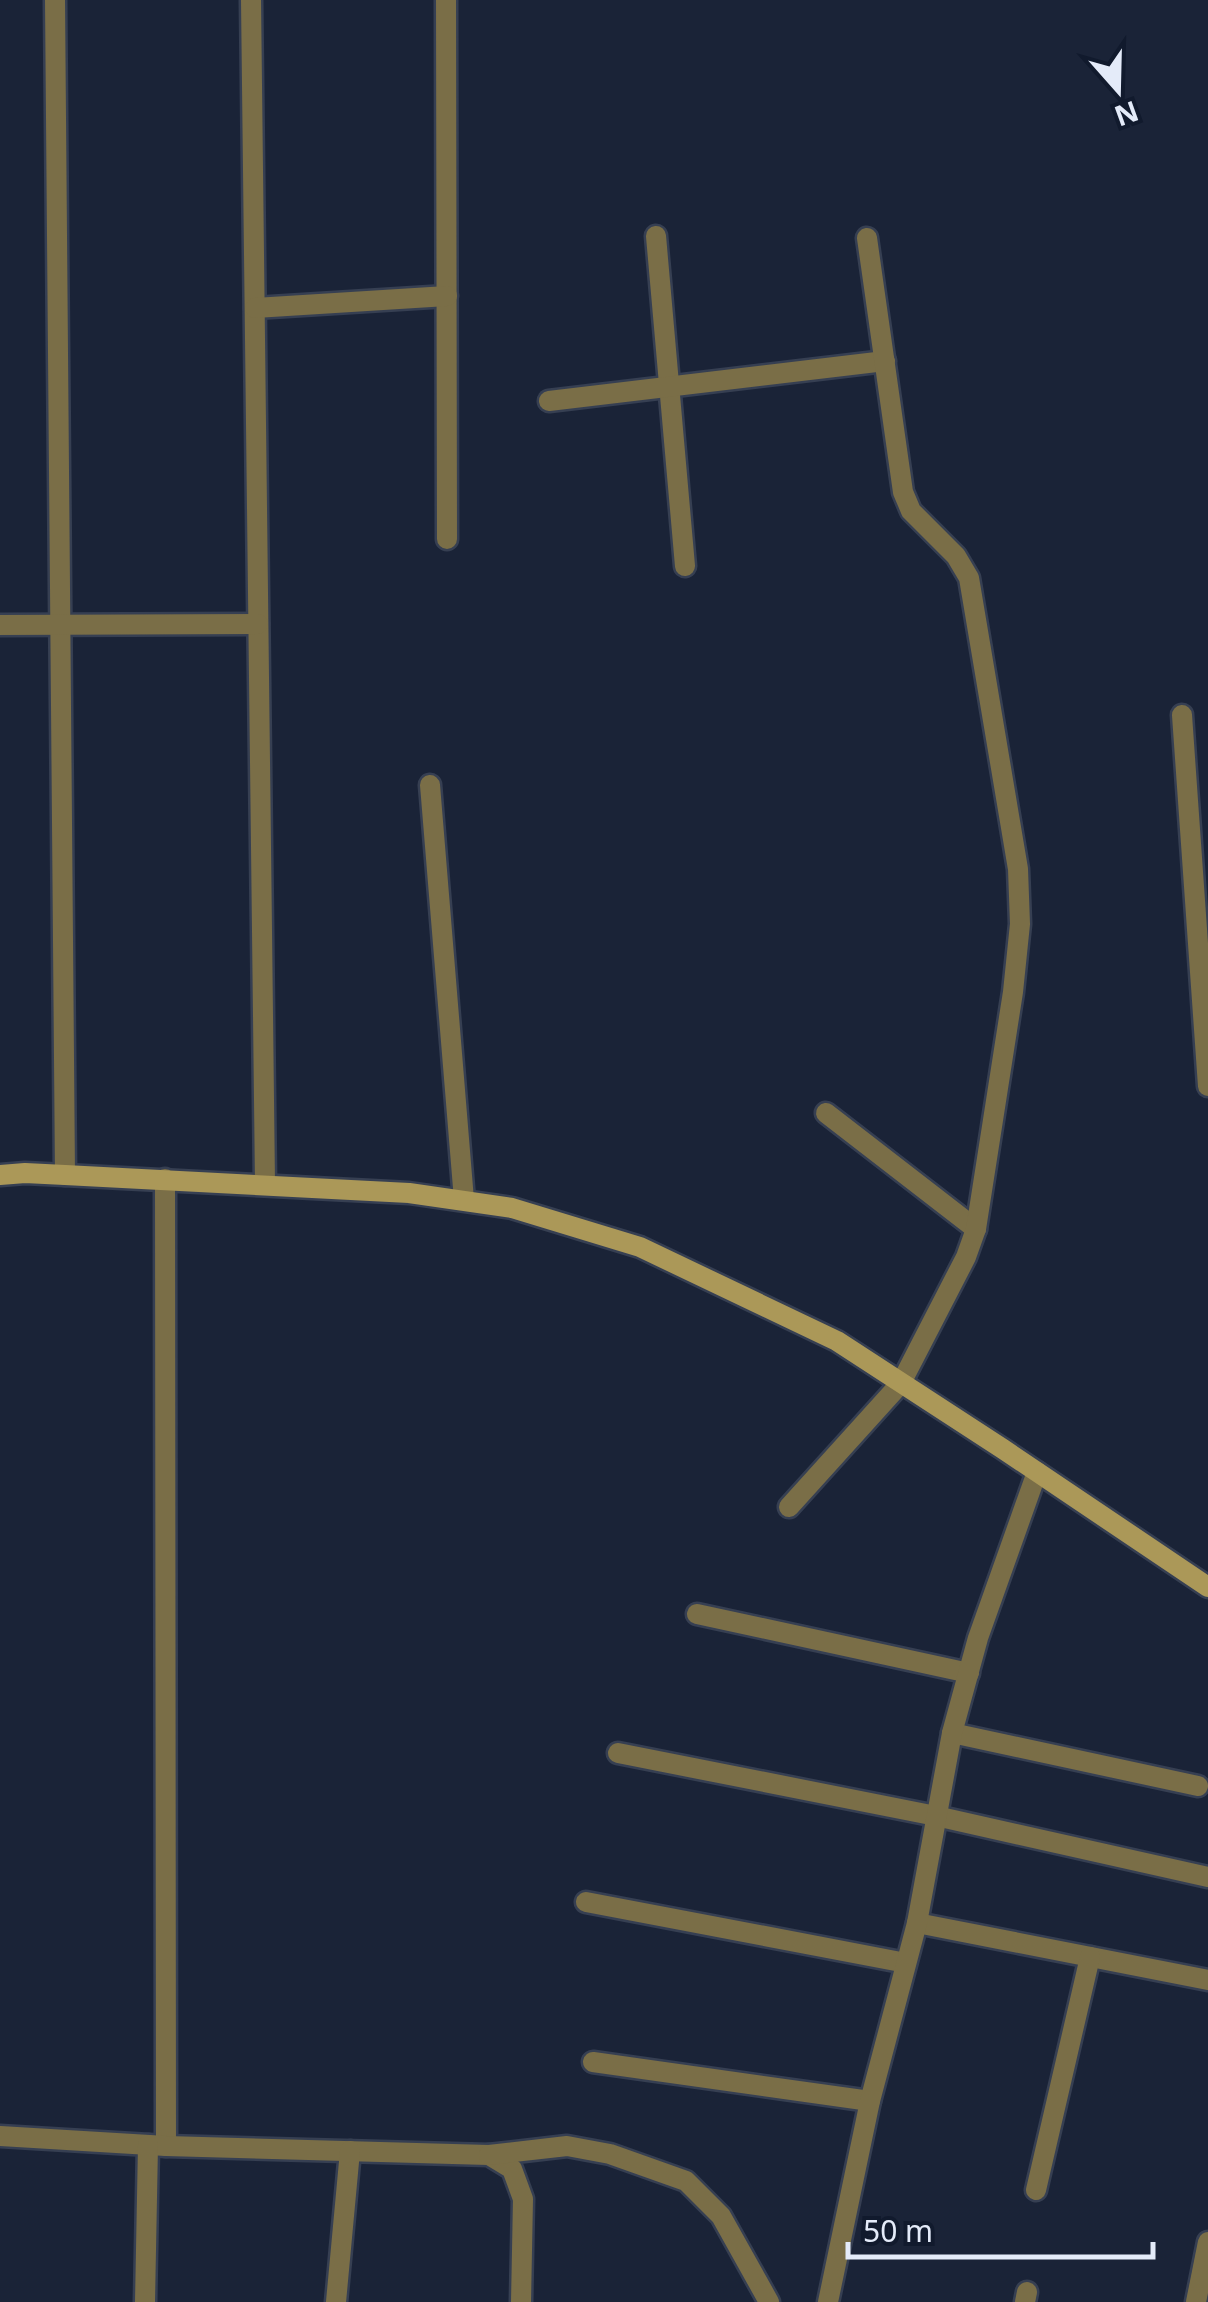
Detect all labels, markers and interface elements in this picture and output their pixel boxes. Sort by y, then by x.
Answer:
north arrow [1068,40,1168,140]
text: N [1110,93,1144,136]
scale bar [848,2197,1153,2259]
text: 50 m [863,2210,933,2251]

